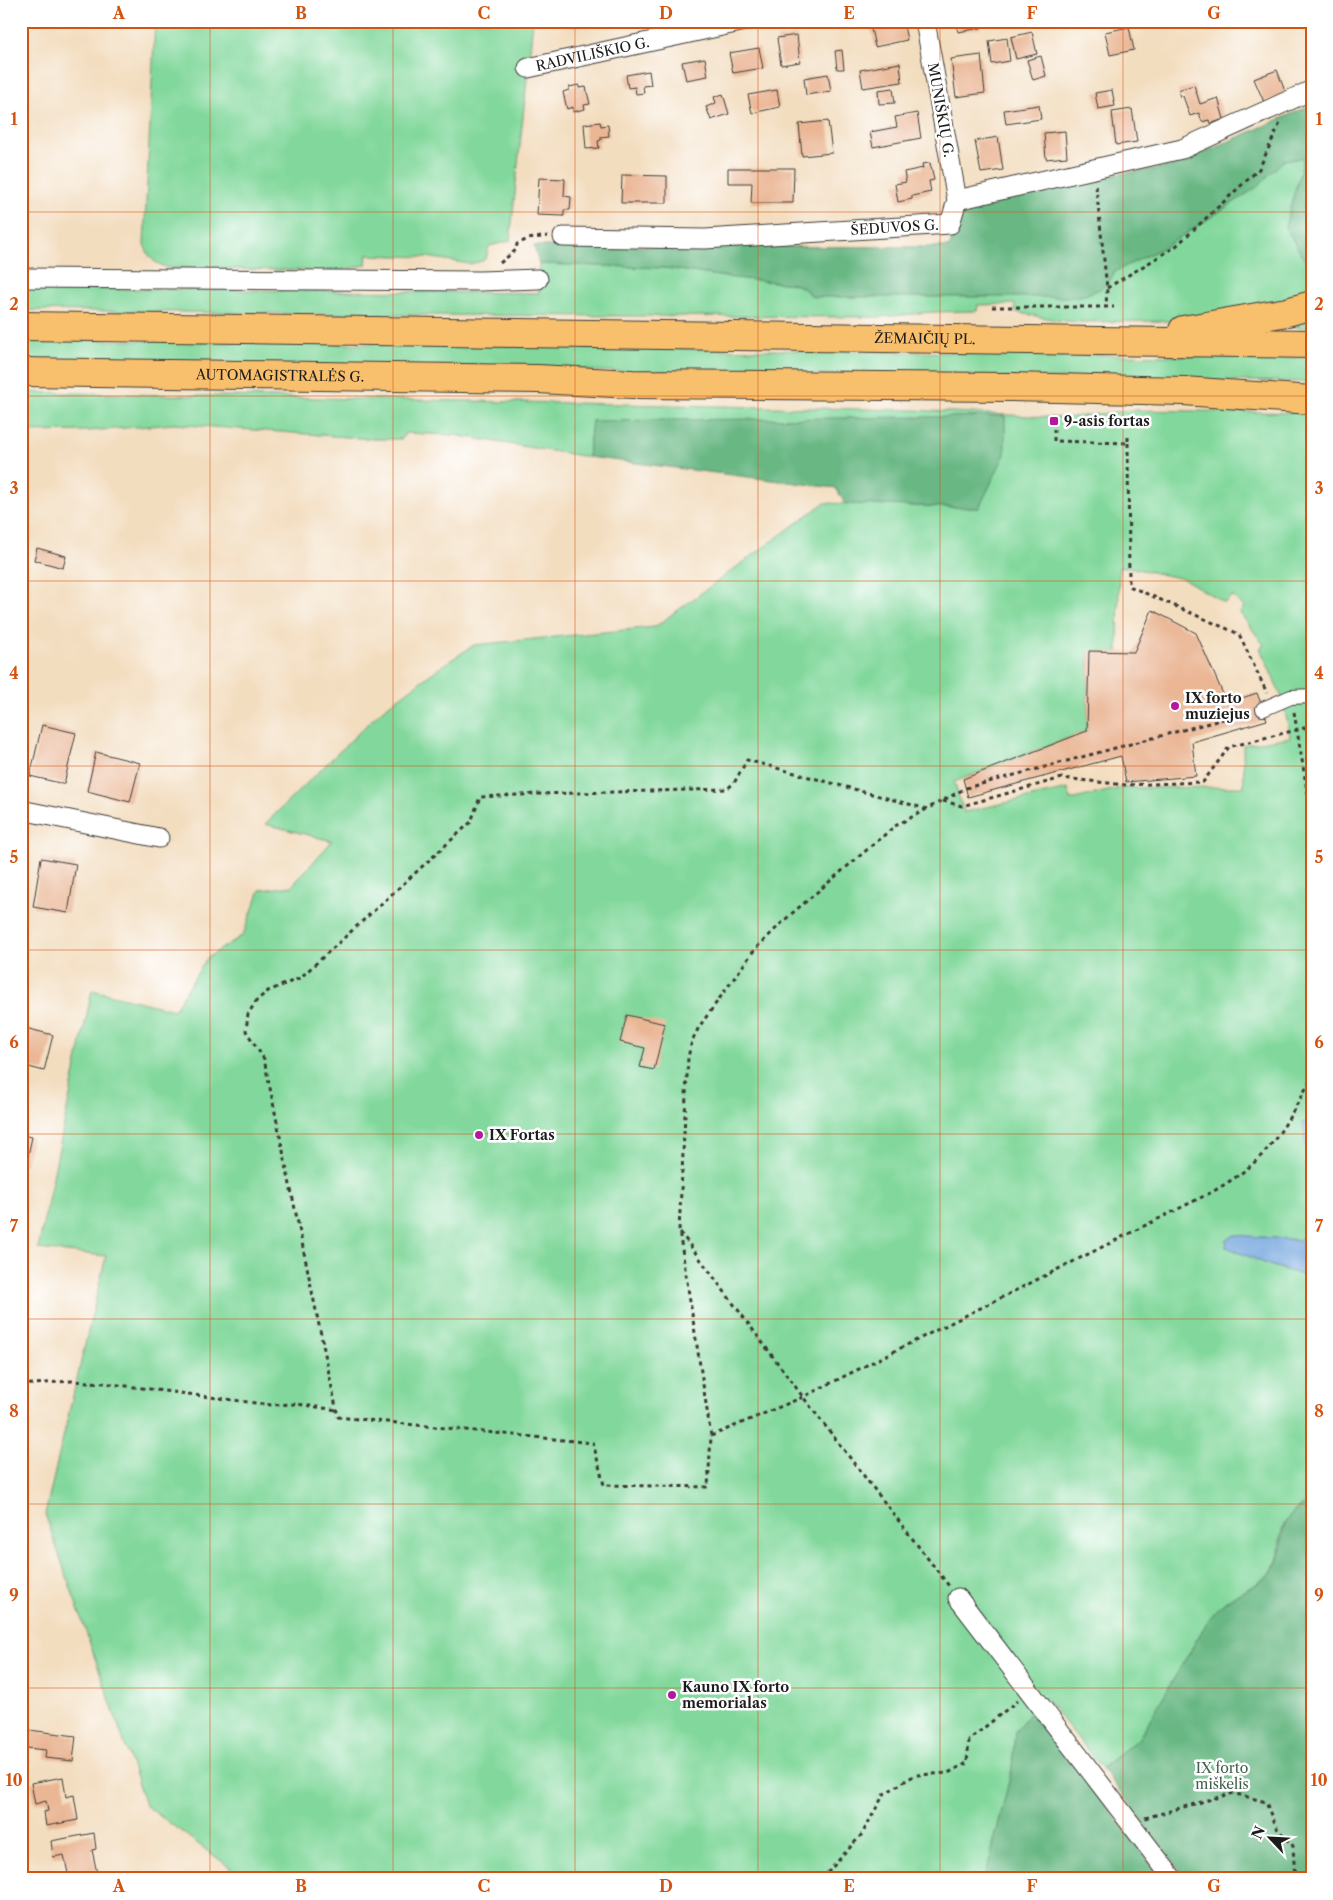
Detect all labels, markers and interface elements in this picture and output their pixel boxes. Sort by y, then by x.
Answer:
text: A [112,3,126,23]
text: B [295,3,307,23]
text: C [478,3,490,23]
text: D [659,3,673,23]
text: E [843,3,855,23]
text: F [1027,3,1038,23]
text: G [1207,3,1221,23]
street label: RADVILIŠKIO G. [534,33,651,75]
street label: MUNIŠKIŲ G. [924,61,959,159]
text: 1 [10,109,18,129]
text: 1 [1315,109,1323,129]
street label: ŠEDUVOS G. [850,216,939,239]
text: 2 [9,294,19,314]
text: 2 [1314,294,1324,314]
street label: ŽEMAIČIŲ PL. [874,328,976,348]
street label: AUTOMAGISTRALĖS G. [195,365,364,386]
place label: 9-asis fortas [1064,412,1150,430]
marker: 9-asis fortas [1048,415,1060,427]
text: 3 [9,478,19,498]
text: 3 [1314,478,1324,498]
text: 4 [9,663,19,683]
text: 4 [1314,663,1324,683]
place label: IX forto muziejus [1185,689,1250,723]
marker: IX forto muziejus [1169,700,1181,712]
text: 5 [10,847,19,867]
text: 5 [1315,847,1324,867]
text: 6 [9,1032,19,1052]
text: 6 [1314,1032,1324,1052]
place label: IX Fortas [489,1126,555,1144]
marker: IX Fortas [473,1129,485,1141]
text: 7 [10,1216,19,1236]
text: 7 [1315,1216,1324,1236]
text: 8 [9,1401,19,1421]
text: 8 [1314,1401,1324,1421]
text: 9 [9,1585,19,1605]
text: 9 [1314,1585,1324,1605]
place label: Kauno IX forto memorialas [682,1678,789,1712]
marker: Kauno IX forto memorialas [666,1689,678,1701]
park label: IX forto miškelis [1195,1759,1249,1793]
text: 10 [5,1770,23,1790]
text: 10 [1310,1770,1328,1790]
north arrow [1246,1812,1296,1862]
text: N [1247,1823,1269,1842]
text: A [112,1876,126,1896]
text: B [295,1876,307,1896]
text: C [478,1876,490,1896]
text: D [659,1876,673,1896]
text: E [843,1876,855,1896]
text: F [1027,1876,1038,1896]
text: G [1207,1876,1221,1896]

